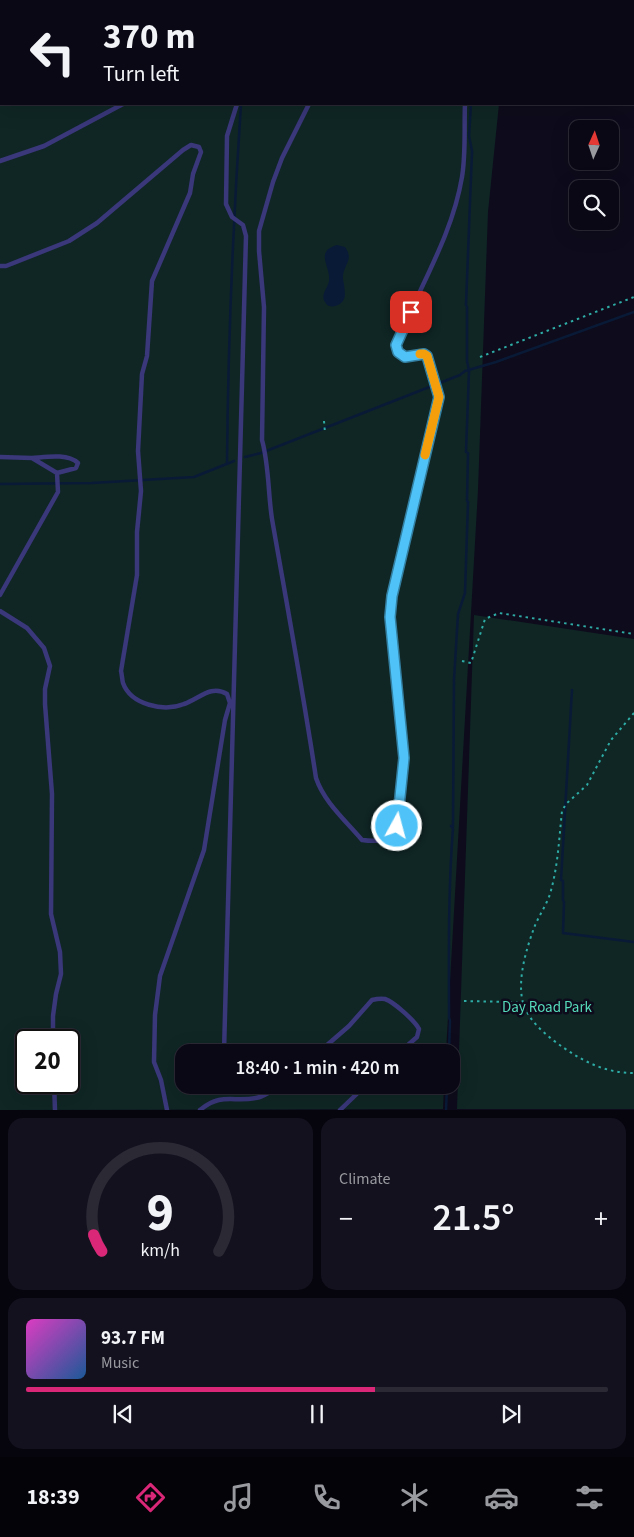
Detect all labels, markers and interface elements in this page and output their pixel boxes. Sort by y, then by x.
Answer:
text: 370 m [103,12,195,62]
icon: left [20,20,85,85]
text: Turn left [103,58,179,90]
north arrow [569,120,619,170]
map controls [569,120,619,230]
button: search [569,180,619,230]
pin [390,291,432,333]
icon: arrive [397,298,425,326]
position arrow [370,799,422,851]
park label: Day Road Park [502,997,593,1018]
speed limit sign: 20 [15,1029,80,1094]
text: 18:40 · 1 min · 420 m [235,1055,400,1082]
text: Climate [339,1168,390,1190]
text: 9 [147,1177,174,1251]
text: 21.5° [432,1191,515,1245]
text: − [339,1199,353,1239]
text: + [594,1199,608,1239]
text: km/h [141,1238,180,1263]
text: 93.7 FM [101,1325,165,1352]
text: Music [101,1352,139,1374]
icon: previous [109,1400,137,1428]
icon: pause [303,1400,331,1428]
icon: next [497,1400,525,1428]
icon: directions [133,1480,168,1515]
icon: music [221,1480,256,1515]
icon: phone [309,1480,344,1515]
icon: climate [397,1480,432,1515]
icon: car [484,1480,519,1515]
icon: filters [572,1480,607,1515]
text: 18:39 [26,1481,80,1513]

